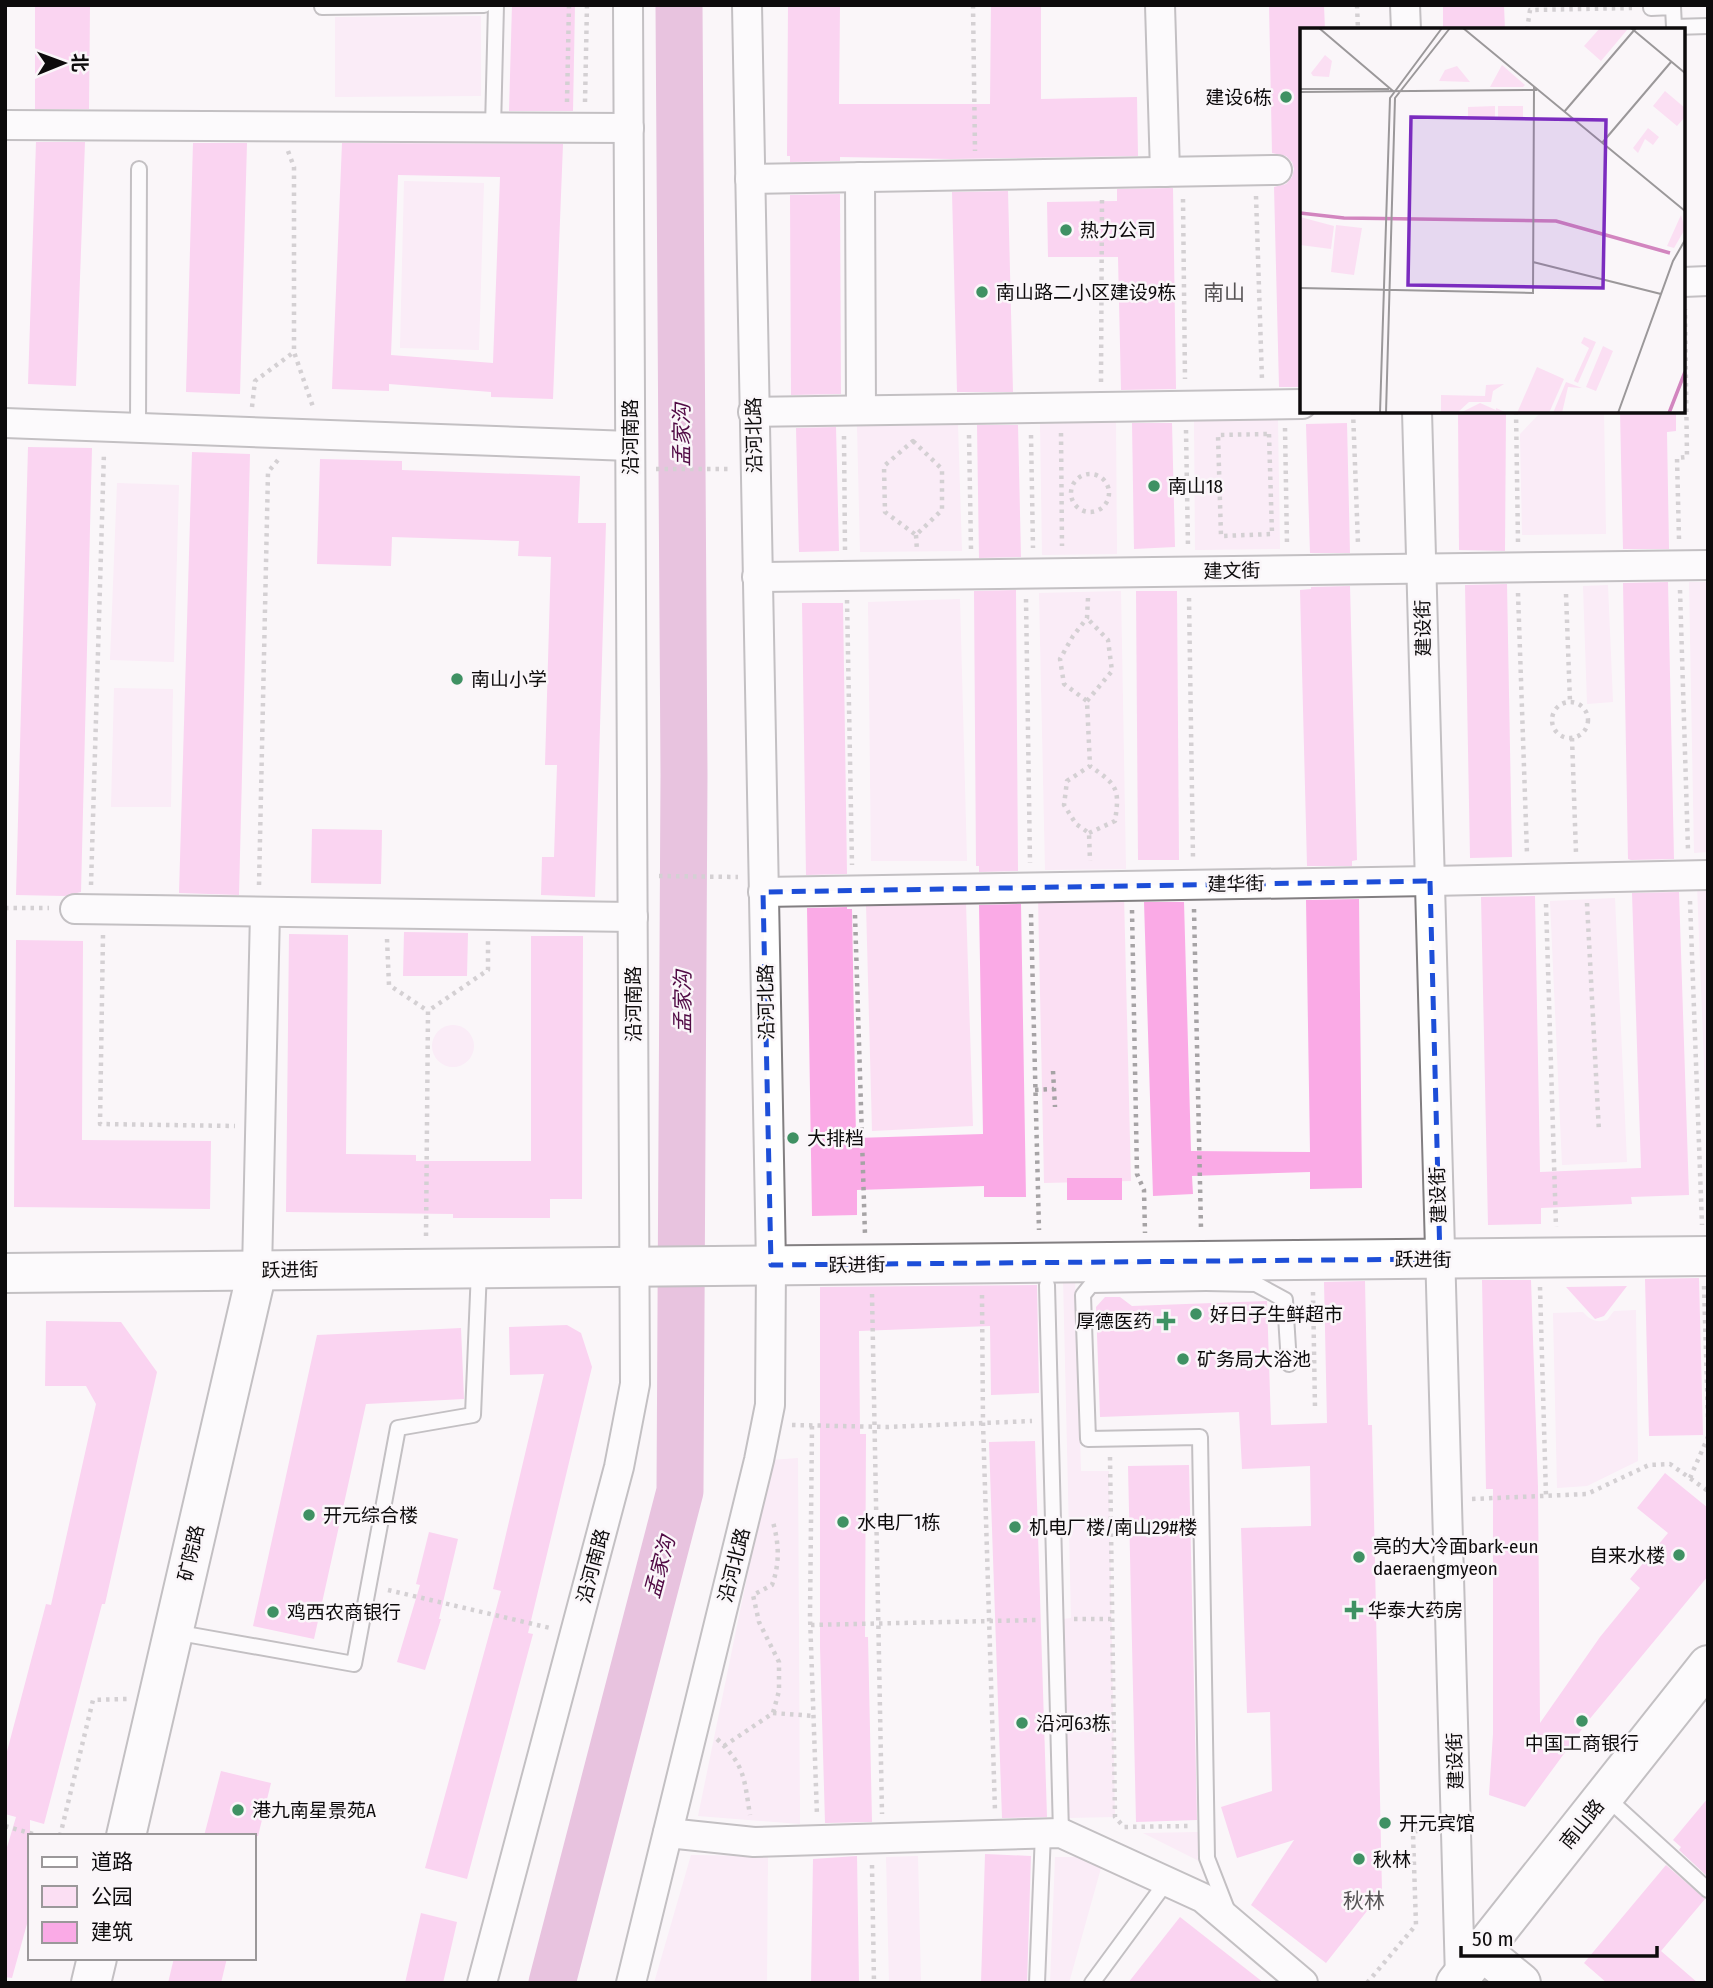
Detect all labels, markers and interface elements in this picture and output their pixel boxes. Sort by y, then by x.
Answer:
north arrow [28,28,98,98]
inset map [1300,28,1685,413]
text: 北 [68,53,91,72]
place label: 建设6栋 [1206,86,1272,109]
marker: 建设6栋 [1278,89,1294,105]
place label: 热力公司 [1080,219,1156,242]
marker: 热力公司 [1058,222,1074,238]
district label: 南山 [1203,280,1245,306]
place label: 南山路二小区建设9栋 [996,281,1176,304]
marker: 南山路二小区建设9栋 [974,284,990,300]
street label: 沿河北路 [742,397,766,473]
street label: 沿河南路 [619,399,642,475]
water label: 孟家沟 [669,402,695,467]
place label: 南山18 [1168,475,1223,498]
marker: 南山18 [1146,478,1162,494]
street label: 建文街 [1203,559,1261,583]
street label: 建设街 [1411,599,1435,657]
place label: 南山小学 [471,668,547,691]
marker: 南山小学 [449,671,465,687]
street label: 建华街 [1207,872,1265,896]
street label: 沿河北路 [754,964,778,1040]
street label: 沿河南路 [622,966,645,1042]
water label: 孟家沟 [670,969,696,1034]
place label: 大排档 [807,1127,864,1150]
marker: 大排档 [785,1130,801,1146]
street label: 建设街 [1426,1166,1450,1224]
street label: 跃进街 [1394,1248,1452,1271]
street label: 跃进街 [828,1253,886,1277]
street label: 跃进街 [261,1258,319,1282]
place label: 好日子生鲜超市 [1210,1303,1343,1326]
marker: 好日子生鲜超市 [1188,1306,1204,1322]
place label: 厚德医药 [1076,1310,1152,1333]
marker: 厚德医药 [1158,1313,1174,1329]
place label: 矿务局大浴池 [1197,1348,1311,1371]
marker: 矿务局大浴池 [1175,1351,1191,1367]
place label: 开元综合楼 [323,1504,418,1527]
marker: 开元综合楼 [301,1507,317,1523]
place label: 水电厂1栋 [857,1511,940,1534]
marker: 水电厂1栋 [835,1514,851,1530]
place label: 机电厂楼/南山29#楼 [1029,1516,1197,1539]
marker: 机电厂楼/南山29#楼 [1007,1519,1023,1535]
street label: 矿院路 [173,1523,209,1583]
street label: 沿河北路 [714,1525,754,1605]
street label: 沿河南路 [572,1526,614,1606]
water label: 孟家沟 [639,1531,681,1601]
place label: 亮的大冷面bark-eun daeraengmyeon [1373,1535,1538,1580]
place label: 自来水楼 [1589,1544,1665,1567]
marker: 自来水楼 [1671,1547,1687,1563]
marker: 亮的大冷面bark-eun daeraengmyeon [1351,1549,1367,1565]
place label: 华泰大药房 [1368,1599,1463,1622]
place label: 鸡西农商银行 [287,1601,401,1624]
marker: 华泰大药房 [1346,1602,1362,1618]
marker: 鸡西农商银行 [265,1604,281,1620]
place label: 沿河63栋 [1036,1712,1111,1735]
marker: 中国工商银行 [1574,1713,1590,1729]
marker: 沿河63栋 [1014,1715,1030,1731]
street label: 建设街 [1443,1732,1467,1790]
place label: 中国工商银行 [1525,1732,1639,1755]
street label: 南山路 [1555,1795,1609,1853]
place label: 港九南星景苑A [252,1799,376,1822]
marker: 港九南星景苑A [230,1802,246,1818]
place label: 开元宾馆 [1399,1812,1475,1835]
marker: 开元宾馆 [1377,1815,1393,1831]
legend [28,1834,256,1960]
place label: 秋林 [1373,1848,1411,1871]
text: 道路 [91,1849,133,1875]
marker: 秋林 [1351,1851,1367,1867]
text: 公园 [91,1884,133,1910]
district label: 秋林 [1343,1888,1385,1914]
scale bar [1461,1914,1657,1958]
text: 建筑 [91,1919,133,1945]
text: 50 m [1472,1926,1514,1952]

